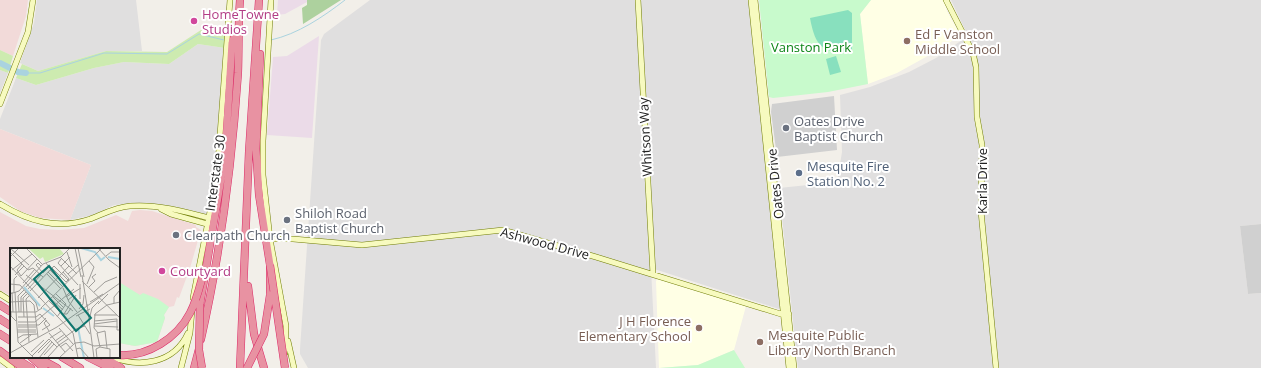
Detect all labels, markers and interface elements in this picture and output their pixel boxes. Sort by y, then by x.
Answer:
place label: HomeTowne Studios [202,5,279,38]
marker: HomeTowne Studios [189,16,199,26]
place label: Ed F Vanston Middle School [915,25,1000,58]
marker: Ed F Vanston Middle School [902,36,912,46]
park label: Vanston Park [771,38,851,56]
street label: Whitson Way [634,97,656,177]
place label: Oates Drive Baptist Church [794,112,883,145]
marker: Oates Drive Baptist Church [781,123,791,133]
street label: Interstate 30 [201,134,229,212]
street label: Oates Drive [762,148,788,220]
street label: Karla Drive [973,148,991,214]
place label: Mesquite Fire Station No. 2 [807,157,889,190]
marker: Mesquite Fire Station No. 2 [794,168,804,178]
place label: Shiloh Road Baptist Church [295,204,384,237]
marker: Shiloh Road Baptist Church [282,215,292,225]
street label: Ashwood Drive [499,222,591,264]
place label: Clearpath Church [184,226,290,244]
marker: Clearpath Church [171,230,181,240]
inset map [10,248,120,358]
place label: Courtyard [170,262,231,280]
marker: Courtyard [157,266,167,276]
place label: J H Florence Elementary School [579,312,691,345]
marker: J H Florence Elementary School [694,323,704,333]
place label: Mesquite Public Library North Branch [768,326,896,359]
marker: Mesquite Public Library North Branch [755,337,765,347]

